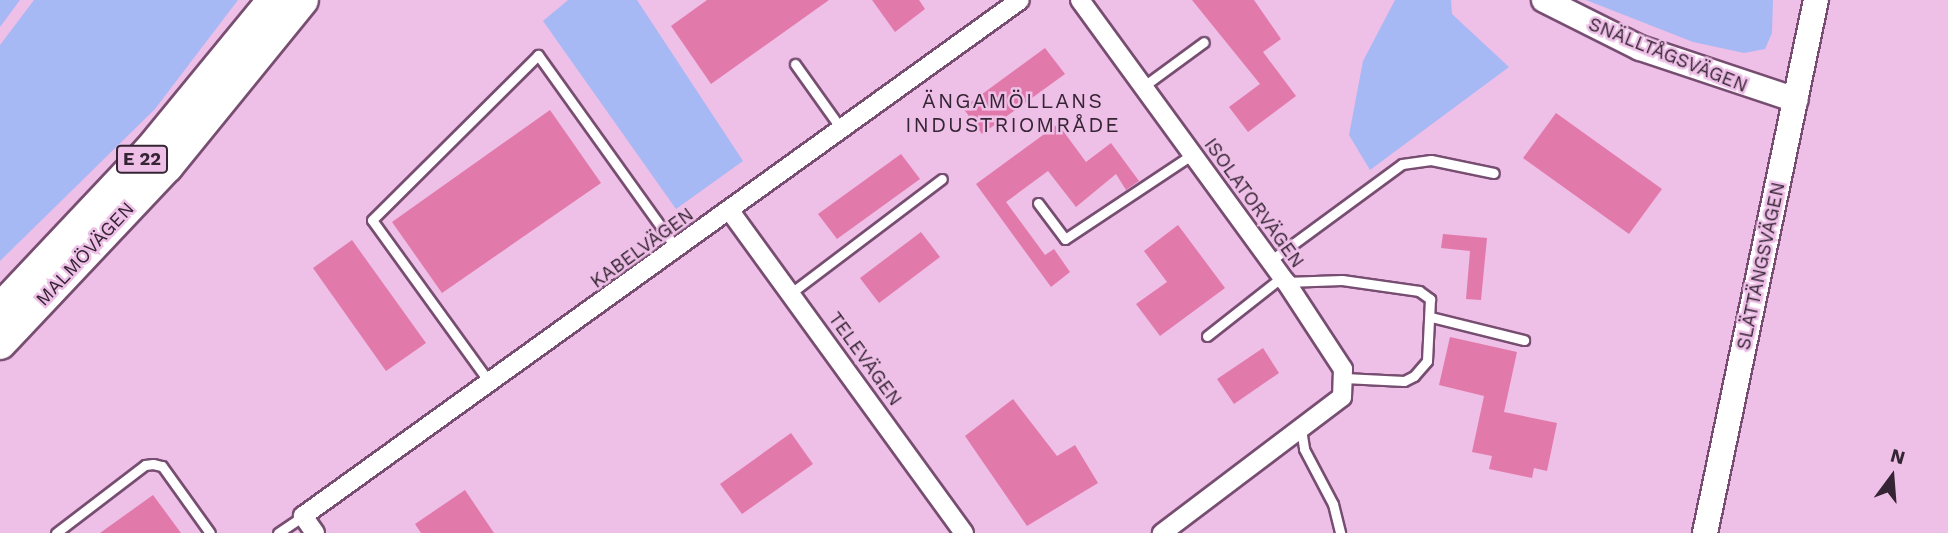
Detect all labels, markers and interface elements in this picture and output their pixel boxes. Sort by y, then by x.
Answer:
street label: SNÄLLTÅGSVÄGEN [1585,13,1751,97]
district label: ÄNGAMÖLLANS INDUSTRIOMRÅDE [907,88,1119,138]
street label: ISOLATORVÄGEN [1199,134,1309,272]
road number: E 22 [116,144,168,174]
street label: SLÄTTÄNGSVÄGEN [1732,180,1790,352]
street label: MALMÖVÄGEN [31,197,139,311]
street label: KABELVÄGEN [586,203,698,293]
street label: TELEVÄGEN [823,308,907,410]
north arrow [1857,442,1927,512]
text: N [1888,443,1908,469]

